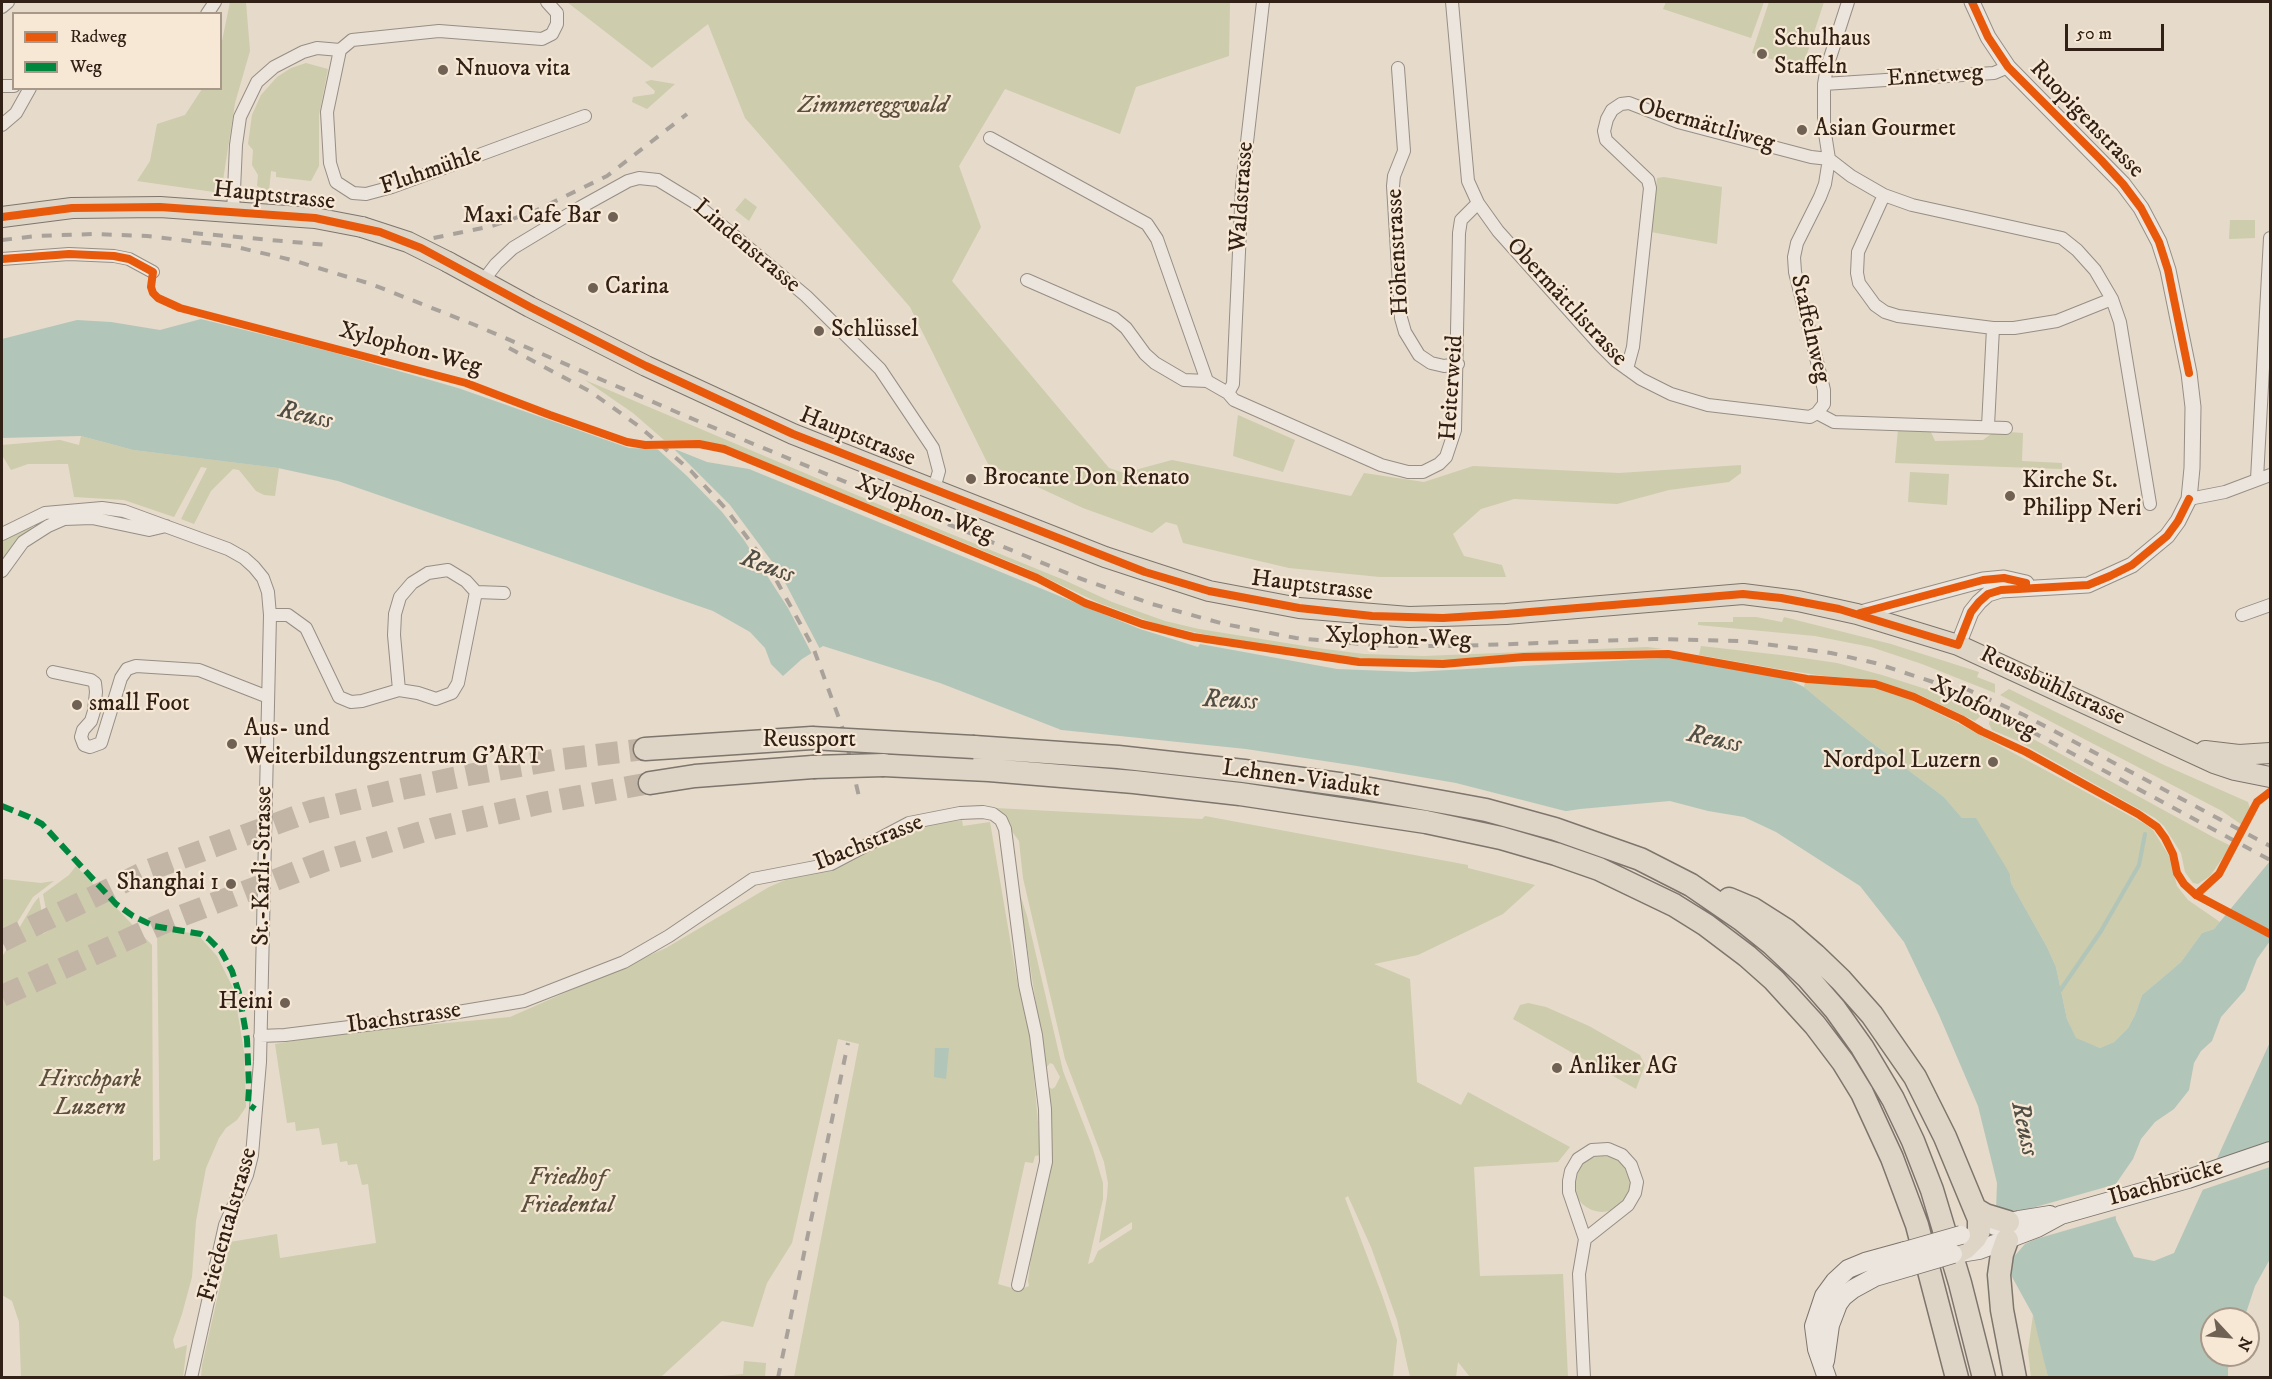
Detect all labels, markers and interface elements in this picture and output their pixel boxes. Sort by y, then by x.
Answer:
legend [12,12,222,90]
scale bar [2068,12,2167,50]
text: 50 m [2076,23,2112,45]
text: Radweg [70,26,126,48]
place label: Schulhaus Staffeln [1774,26,1871,82]
marker: Schulhaus Staffeln [1755,47,1769,61]
street label: Ruopigenstrasse [2023,55,2149,185]
text: Weg [70,56,102,78]
place label: Nnuova vita [455,56,570,84]
street label: Ennetweg [1886,59,1984,95]
marker: Nnuova vita [436,63,450,77]
park label: Zimmereggwald [798,93,948,121]
street label: Obermättliweg [1634,93,1778,159]
place label: Asian Gourmet [1814,116,1956,144]
marker: Asian Gourmet [1795,123,1809,137]
street label: Fluhmühle [377,141,485,203]
street label: Waldstrasse [1225,141,1261,253]
street label: Hauptstrasse [212,176,336,218]
street label: Höhenstrasse [1381,188,1417,316]
street label: Lindenstrasse [686,194,806,300]
place label: Maxi Cafe Bar [463,203,601,231]
marker: Maxi Cafe Bar [606,210,620,224]
street label: Obermättlistrasse [1499,233,1633,373]
street label: Staffelnweg [1783,272,1835,386]
place label: Carina [605,274,669,302]
marker: Carina [586,281,600,295]
street label: Xylophon-Weg [336,317,484,383]
place label: Schlüssel [831,317,918,345]
marker: Schlüssel [812,324,826,338]
street label: Heiterweid [1435,334,1471,442]
water label: Reuss [275,396,335,438]
street label: Hauptstrasse [795,402,919,474]
place label: Brocante Don Renato [983,465,1189,493]
place label: Kirche St. Philipp Neri [2022,468,2142,524]
street label: Xylophon-Weg [851,469,997,551]
marker: Brocante Don Renato [964,472,978,486]
marker: Kirche St. Philipp Neri [2003,489,2017,503]
water label: Reuss [736,544,798,592]
street label: Hauptstrasse [1249,565,1375,609]
street label: Xylophon-Weg [1324,622,1472,656]
street label: Reussbühlstrasse [1975,641,2129,733]
street label: Xylofonweg [1925,671,2041,747]
water label: Reuss [1202,685,1258,719]
place label: small Foot [89,691,190,719]
marker: small Foot [70,698,84,712]
place label: Aus- und Weiterbildungszentrum G'ART [244,716,544,772]
water label: Reuss [1684,720,1744,762]
street label: Reussport [762,727,856,755]
marker: Aus- und Weiterbildungszentrum G'ART [225,737,239,751]
place label: Nordpol Luzern [1823,748,1981,776]
street label: Lehnen-Viadukt [1220,755,1382,805]
marker: Nordpol Luzern [1986,755,2000,769]
street label: St.-Karli-Strasse [248,786,280,946]
street label: Ibachstrasse [810,809,928,879]
place label: Shanghai 1 [116,870,219,898]
marker: Shanghai 1 [224,877,238,891]
place label: Heini [218,989,273,1017]
marker: Heini [278,996,292,1010]
street label: Ibachstrasse [345,997,463,1041]
place label: Anliker AG [1569,1054,1678,1082]
marker: Anliker AG [1550,1061,1564,1075]
park label: Hirschpark Luzern [39,1067,141,1123]
water label: Reuss [2002,1099,2044,1159]
street label: Friedentalstrasse [193,1145,265,1305]
street label: Ibachbrücke [2105,1154,2227,1214]
park label: Friedhof Friedental [520,1165,614,1221]
north arrow [2200,1307,2260,1367]
text: N [2233,1334,2256,1354]

